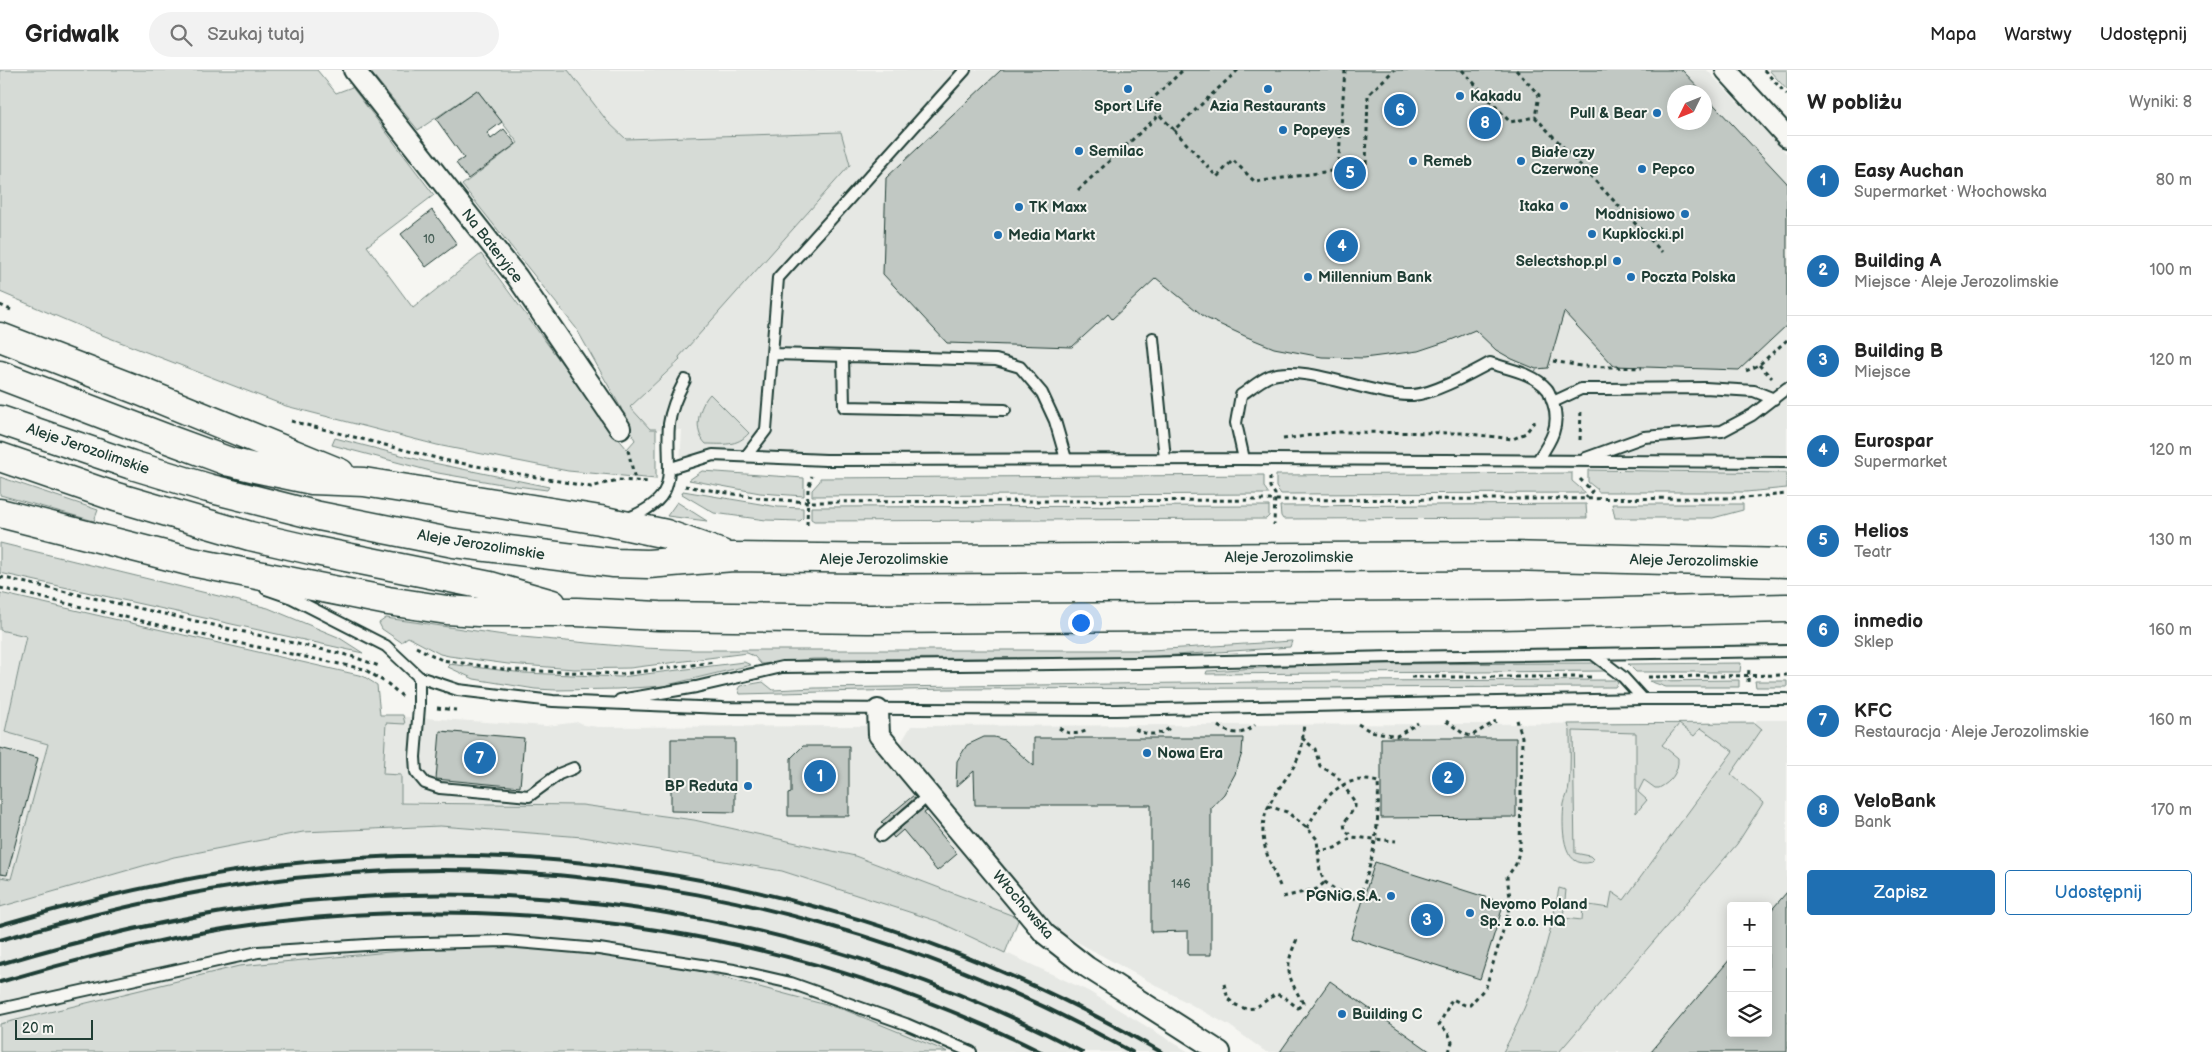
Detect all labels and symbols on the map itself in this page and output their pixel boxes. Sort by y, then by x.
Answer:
marker: Sport Life [1122,83,1134,95]
marker: Azia Restaurants [1262,83,1274,95]
north arrow [1667,85,1712,130]
place label: Kakadu [1470,87,1522,106]
marker: Kakadu [1454,90,1466,102]
pin: 6 [1384,91,1416,129]
place label: Sport Life [1094,97,1162,116]
place label: Azia Restaurants [1209,97,1326,116]
pin: 8 [1469,104,1501,142]
place label: Pull & Bear [1570,104,1648,123]
marker: Pull & Bear [1651,107,1663,119]
place label: Popeyes [1293,121,1350,140]
marker: Popeyes [1277,124,1289,136]
place label: Semilac [1089,142,1144,161]
place label: Białe czy Czerwone [1531,143,1599,179]
marker: Semilac [1073,145,1085,157]
place label: Remeb [1423,152,1472,171]
pin: 5 [1334,154,1366,192]
marker: Remeb [1407,155,1419,167]
marker: Białe czy Czerwone [1515,155,1527,167]
place label: Pepco [1652,160,1695,179]
marker: Pepco [1636,163,1648,175]
place label: Itaka [1519,197,1554,216]
place label: TK Maxx [1029,198,1087,217]
marker: Itaka [1558,200,1570,212]
marker: TK Maxx [1013,201,1025,213]
street label: Na Bateryjce [457,205,527,287]
place label: Modnisiowo [1595,205,1675,224]
marker: Modnisiowo [1679,208,1691,220]
place label: Kupklocki.pl [1602,225,1684,244]
place label: Media Markt [1008,226,1095,245]
pin: 4 [1326,227,1358,265]
marker: Kupklocki.pl [1586,228,1598,240]
marker: Media Markt [992,229,1004,241]
house number: 10 [423,232,435,247]
place label: Selectshop.pl [1516,252,1607,271]
marker: Selectshop.pl [1611,255,1623,267]
place label: Millennium Bank [1318,268,1432,287]
place label: Poczta Polska [1641,268,1736,287]
marker: Millennium Bank [1302,271,1314,283]
marker: Poczta Polska [1625,271,1637,283]
street label: Aleje Jerozolimskie [24,419,152,479]
street label: Aleje Jerozolimskie [416,526,546,564]
street label: Aleje Jerozolimskie [1225,548,1354,567]
street label: Aleje Jerozolimskie [820,550,949,569]
street label: Aleje Jerozolimskie [1629,550,1759,572]
your location [1068,610,1094,636]
pin: 7 [464,739,496,777]
place label: Nowa Era [1157,744,1223,763]
marker: Nowa Era [1141,747,1153,759]
pin: 1 [804,757,836,795]
pin: 2 [1432,759,1464,797]
place label: BP Reduta [665,777,738,796]
marker: BP Reduta [742,780,754,792]
street label: Włochowska [988,867,1058,943]
house number: 146 [1171,877,1191,892]
place label: PGNiG S.A. [1306,887,1381,906]
marker: PGNiG S.A. [1385,890,1397,902]
place label: Nevomo Poland Sp. z o.o. HQ [1480,895,1587,931]
pin: 3 [1411,901,1443,939]
marker: Nevomo Poland Sp. z o.o. HQ [1464,907,1476,919]
place label: Building C [1352,1005,1423,1024]
marker: Building C [1336,1008,1348,1020]
scale bar [15,1017,92,1040]

